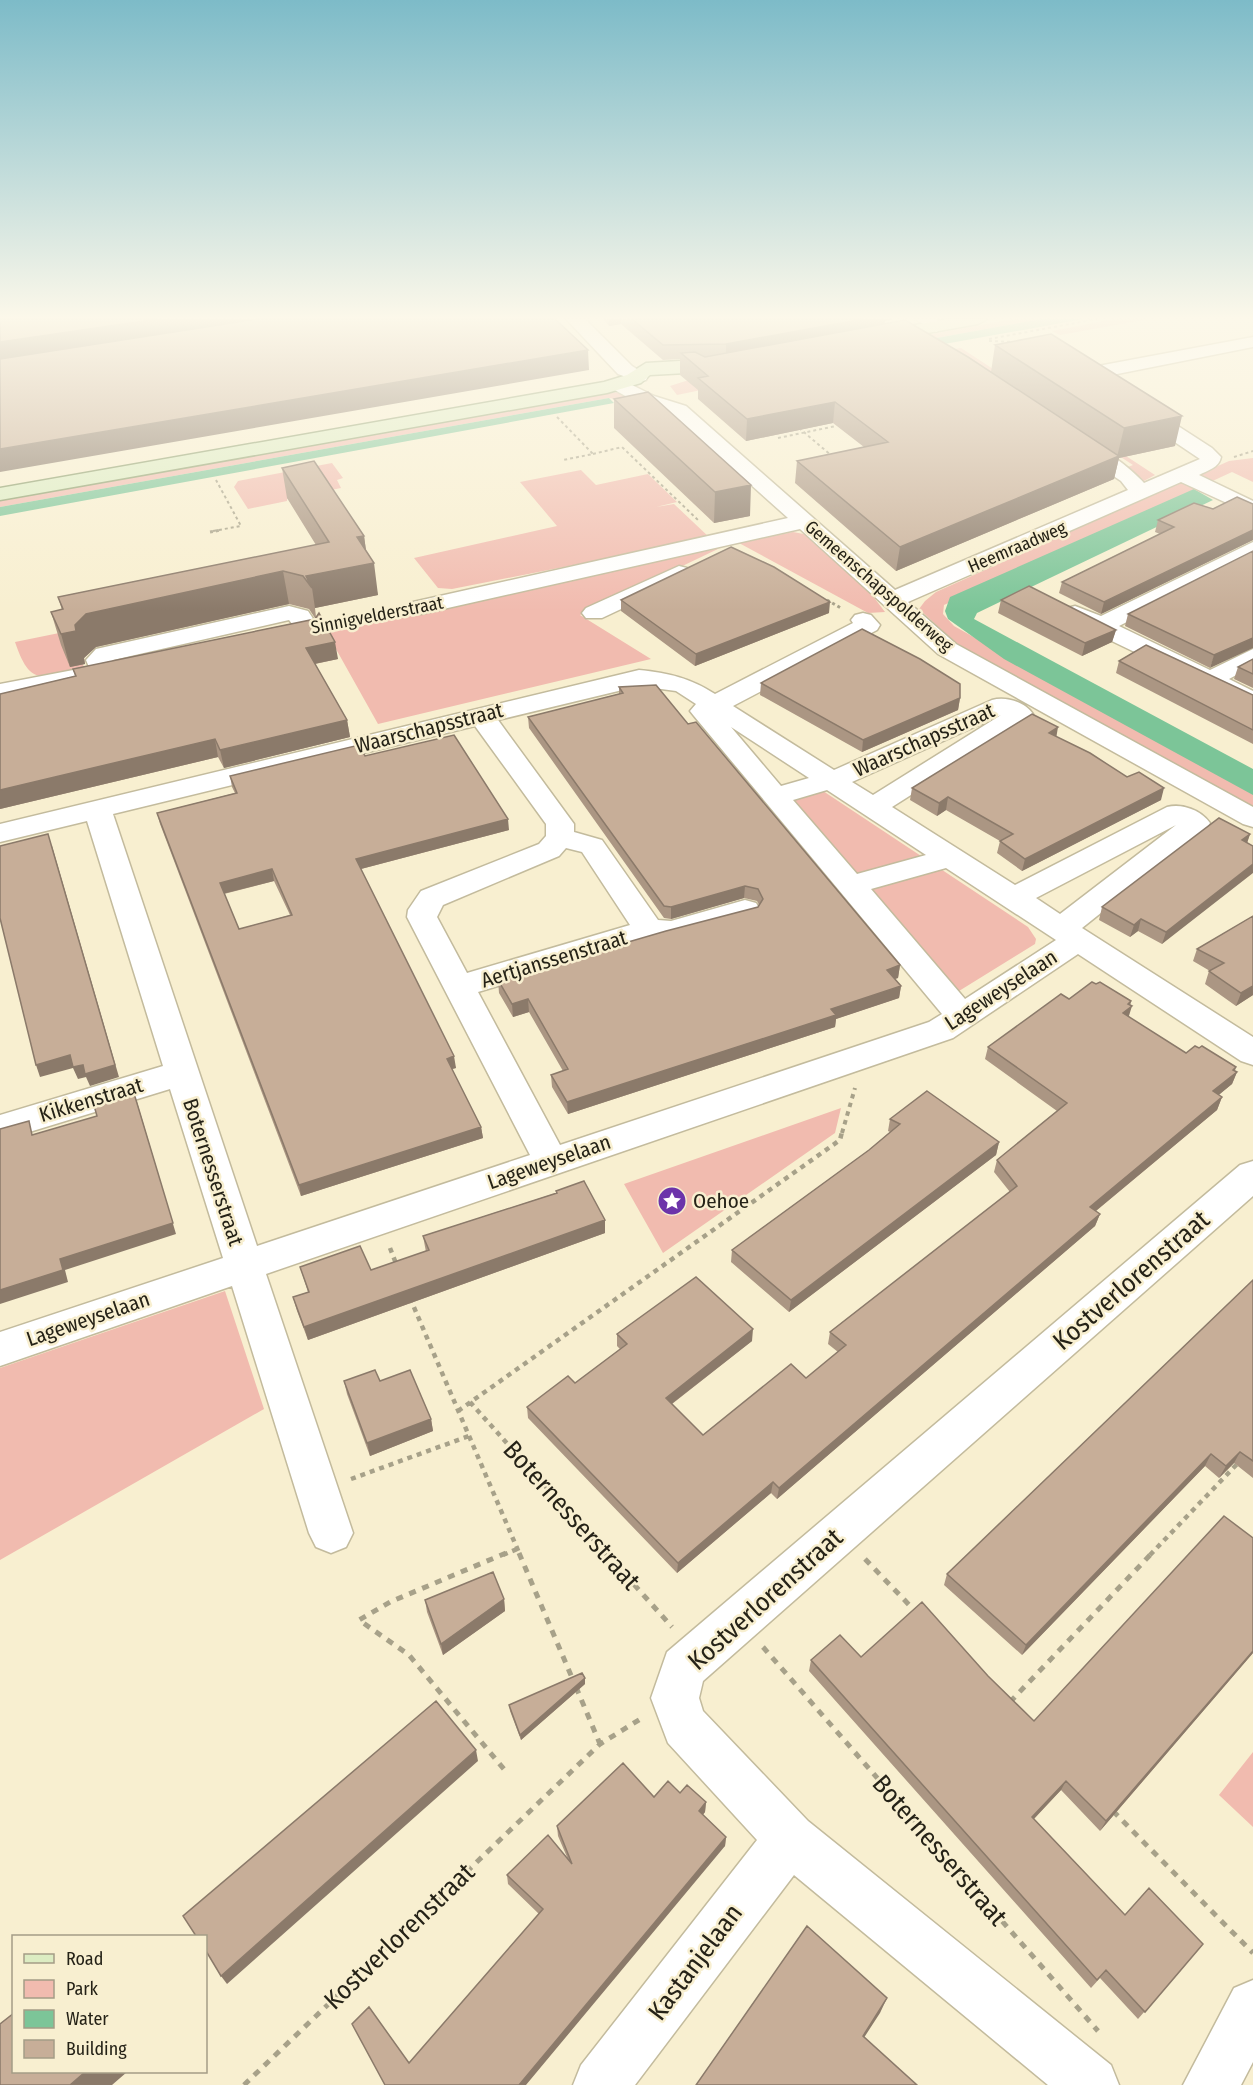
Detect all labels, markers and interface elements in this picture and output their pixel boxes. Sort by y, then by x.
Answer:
street label: Gemeenschapspolderweg [800,516,958,657]
street label: Heemraadweg [965,516,1070,578]
street label: Sinnigvelderstraat [309,591,445,639]
street label: Waarschapsstraat [352,697,506,759]
street label: Waarschapsstraat [849,697,999,783]
street label: Aertjanssenstraat [478,924,630,994]
street label: Lageweyselaan [940,944,1062,1036]
street label: Kikkenstraat [36,1072,146,1128]
street label: Boternesserstraat [177,1095,249,1249]
street label: Lageweyselaan [484,1129,614,1195]
place icon: Oehoe [656,1185,688,1217]
place label: Oehoe [693,1188,749,1214]
street label: Kostverlorenstraat [1047,1204,1216,1357]
street label: Lageweyselaan [23,1286,153,1352]
street label: Boternesserstraat [497,1434,647,1597]
street label: Kostverlorenstraat [682,1522,849,1677]
street label: Boternesserstraat [866,1769,1014,1932]
street label: Kostverlorenstraat [318,1856,481,2016]
street label: Kastanjelaan [642,1898,749,2026]
legend [12,1935,207,2073]
text: Road [66,1948,103,1970]
text: Park [66,1978,99,2000]
text: Water [66,2008,109,2030]
text: Building [66,2038,127,2060]

